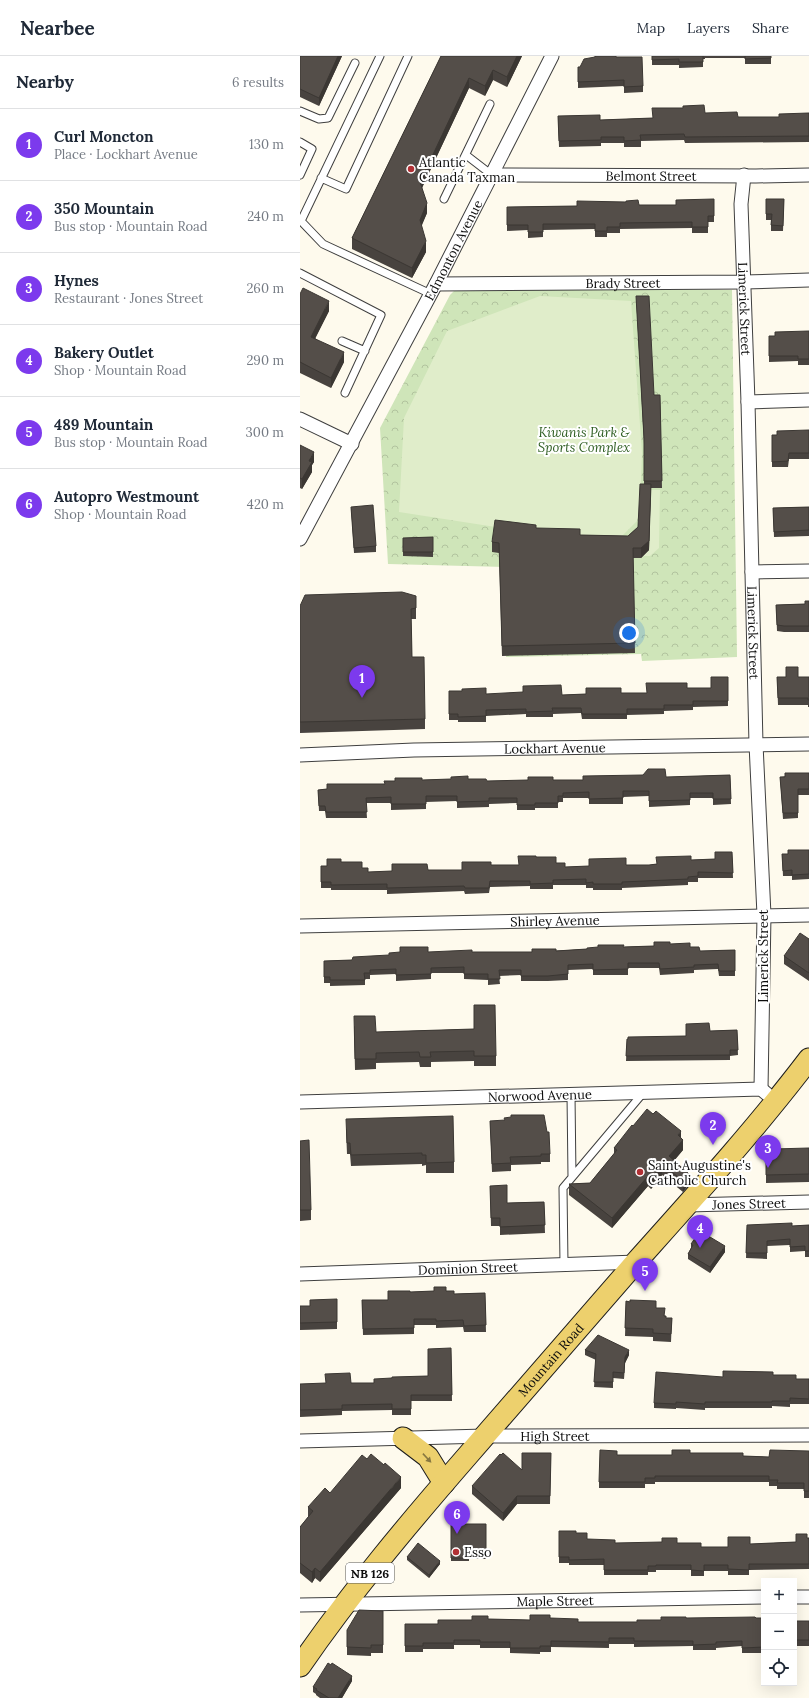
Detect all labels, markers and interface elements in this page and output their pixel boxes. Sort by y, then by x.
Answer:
text: Nearbee [20,16,95,40]
text: Map [637,19,665,37]
text: Layers [687,19,730,37]
text: Share [752,19,789,37]
text: Nearby [16,71,74,93]
text: 6 results [232,74,284,91]
text: Curl Moncton [54,127,154,146]
text: 1 [26,136,32,153]
text: 130 m [249,136,284,153]
text: Place · Lockhart Avenue [54,146,198,163]
place label: Atlantic Canada Taxman [418,154,515,186]
marker: Atlantic Canada Taxman [406,164,416,174]
street label: Belmont Street [605,167,697,184]
street label: Edmonton Avenue [420,197,486,303]
text: 350 Mountain [54,199,154,218]
text: 2 [26,208,32,225]
text: 240 m [247,208,284,225]
text: Bus stop · Mountain Road [54,218,208,235]
street label: Limerick Street [735,262,755,356]
text: Hynes [54,271,99,290]
street label: Brady Street [585,274,661,292]
text: 3 [25,280,33,297]
text: 260 m [246,280,284,297]
text: Restaurant · Jones Street [54,290,203,307]
text: Bakery Outlet [54,343,154,362]
text: 4 [25,352,33,369]
text: 290 m [246,352,284,369]
text: Shop · Mountain Road [54,362,186,379]
text: 489 Mountain [54,415,153,434]
text: 5 [25,424,33,441]
text: 300 m [246,424,284,441]
park label: Kiwanis Park & Sports Complex [538,424,630,456]
text: Bus stop · Mountain Road [54,434,208,451]
text: Autopro Westmount [54,487,199,506]
text: 6 [25,496,33,513]
text: 420 m [247,496,284,513]
text: Shop · Mountain Road [54,506,186,523]
street label: Limerick Street [744,586,763,680]
your location [619,623,639,643]
pin: 1 [349,665,375,698]
street label: Lockhart Avenue [504,739,606,757]
street label: Limerick Street [755,909,772,1003]
street label: Shirley Avenue [510,911,600,930]
street label: Norwood Avenue [488,1085,592,1105]
pin: 2 [700,1112,726,1145]
pin: 3 [755,1135,781,1168]
place label: Saint Augustine's Catholic Church [648,1157,751,1189]
marker: Saint Augustine's Catholic Church [635,1167,645,1177]
street label: Jones Street [711,1194,786,1213]
pin: 4 [687,1215,713,1248]
street label: Dominion Street [418,1258,518,1278]
pin: 5 [632,1258,658,1291]
street label: Mountain Road [514,1319,587,1400]
street label: High Street [520,1427,590,1444]
one-way arrow [422,1453,432,1463]
pin: 6 [444,1501,470,1534]
place label: Esso [464,1544,492,1561]
marker: Esso [451,1547,461,1557]
road number: NB 126 [346,1563,394,1583]
map controls [761,1578,797,1686]
button: + [761,1578,797,1614]
street label: Maple Street [516,1591,594,1610]
button: − [761,1614,797,1650]
button: locate [761,1650,797,1686]

